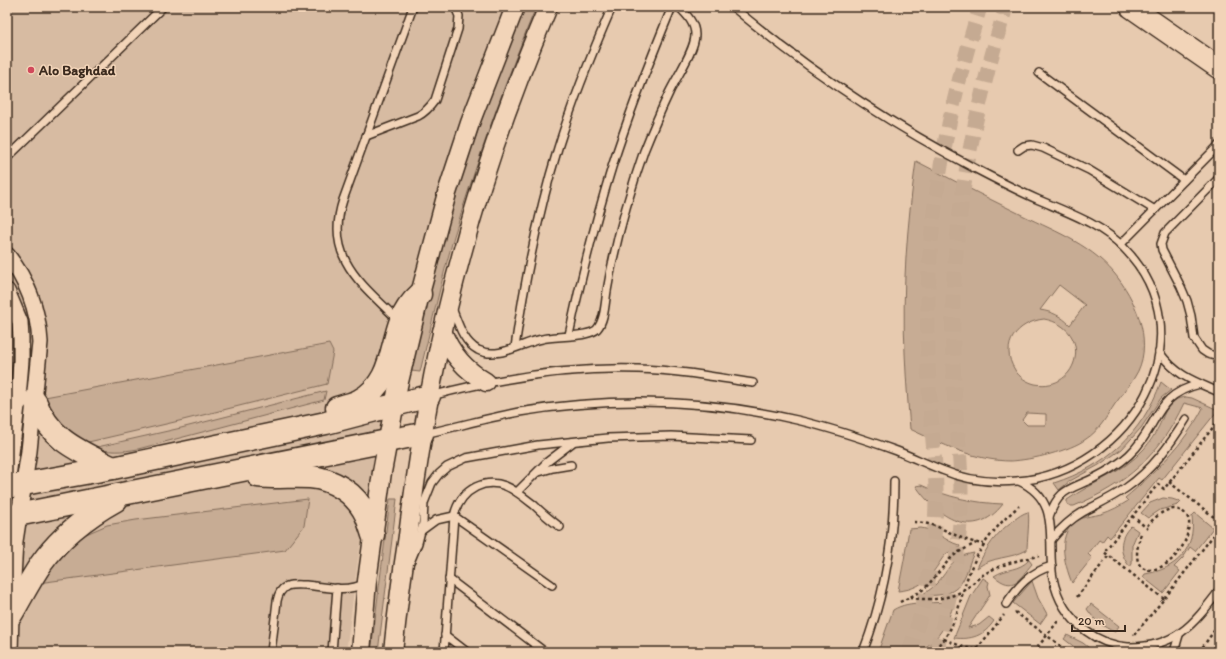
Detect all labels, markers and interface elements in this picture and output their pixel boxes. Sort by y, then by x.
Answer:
place label: Alo Baghdad [38,62,116,79]
marker: Alo Baghdad [26,65,36,75]
scale bar [1072,607,1125,633]
text: 20 m [1078,614,1105,628]

